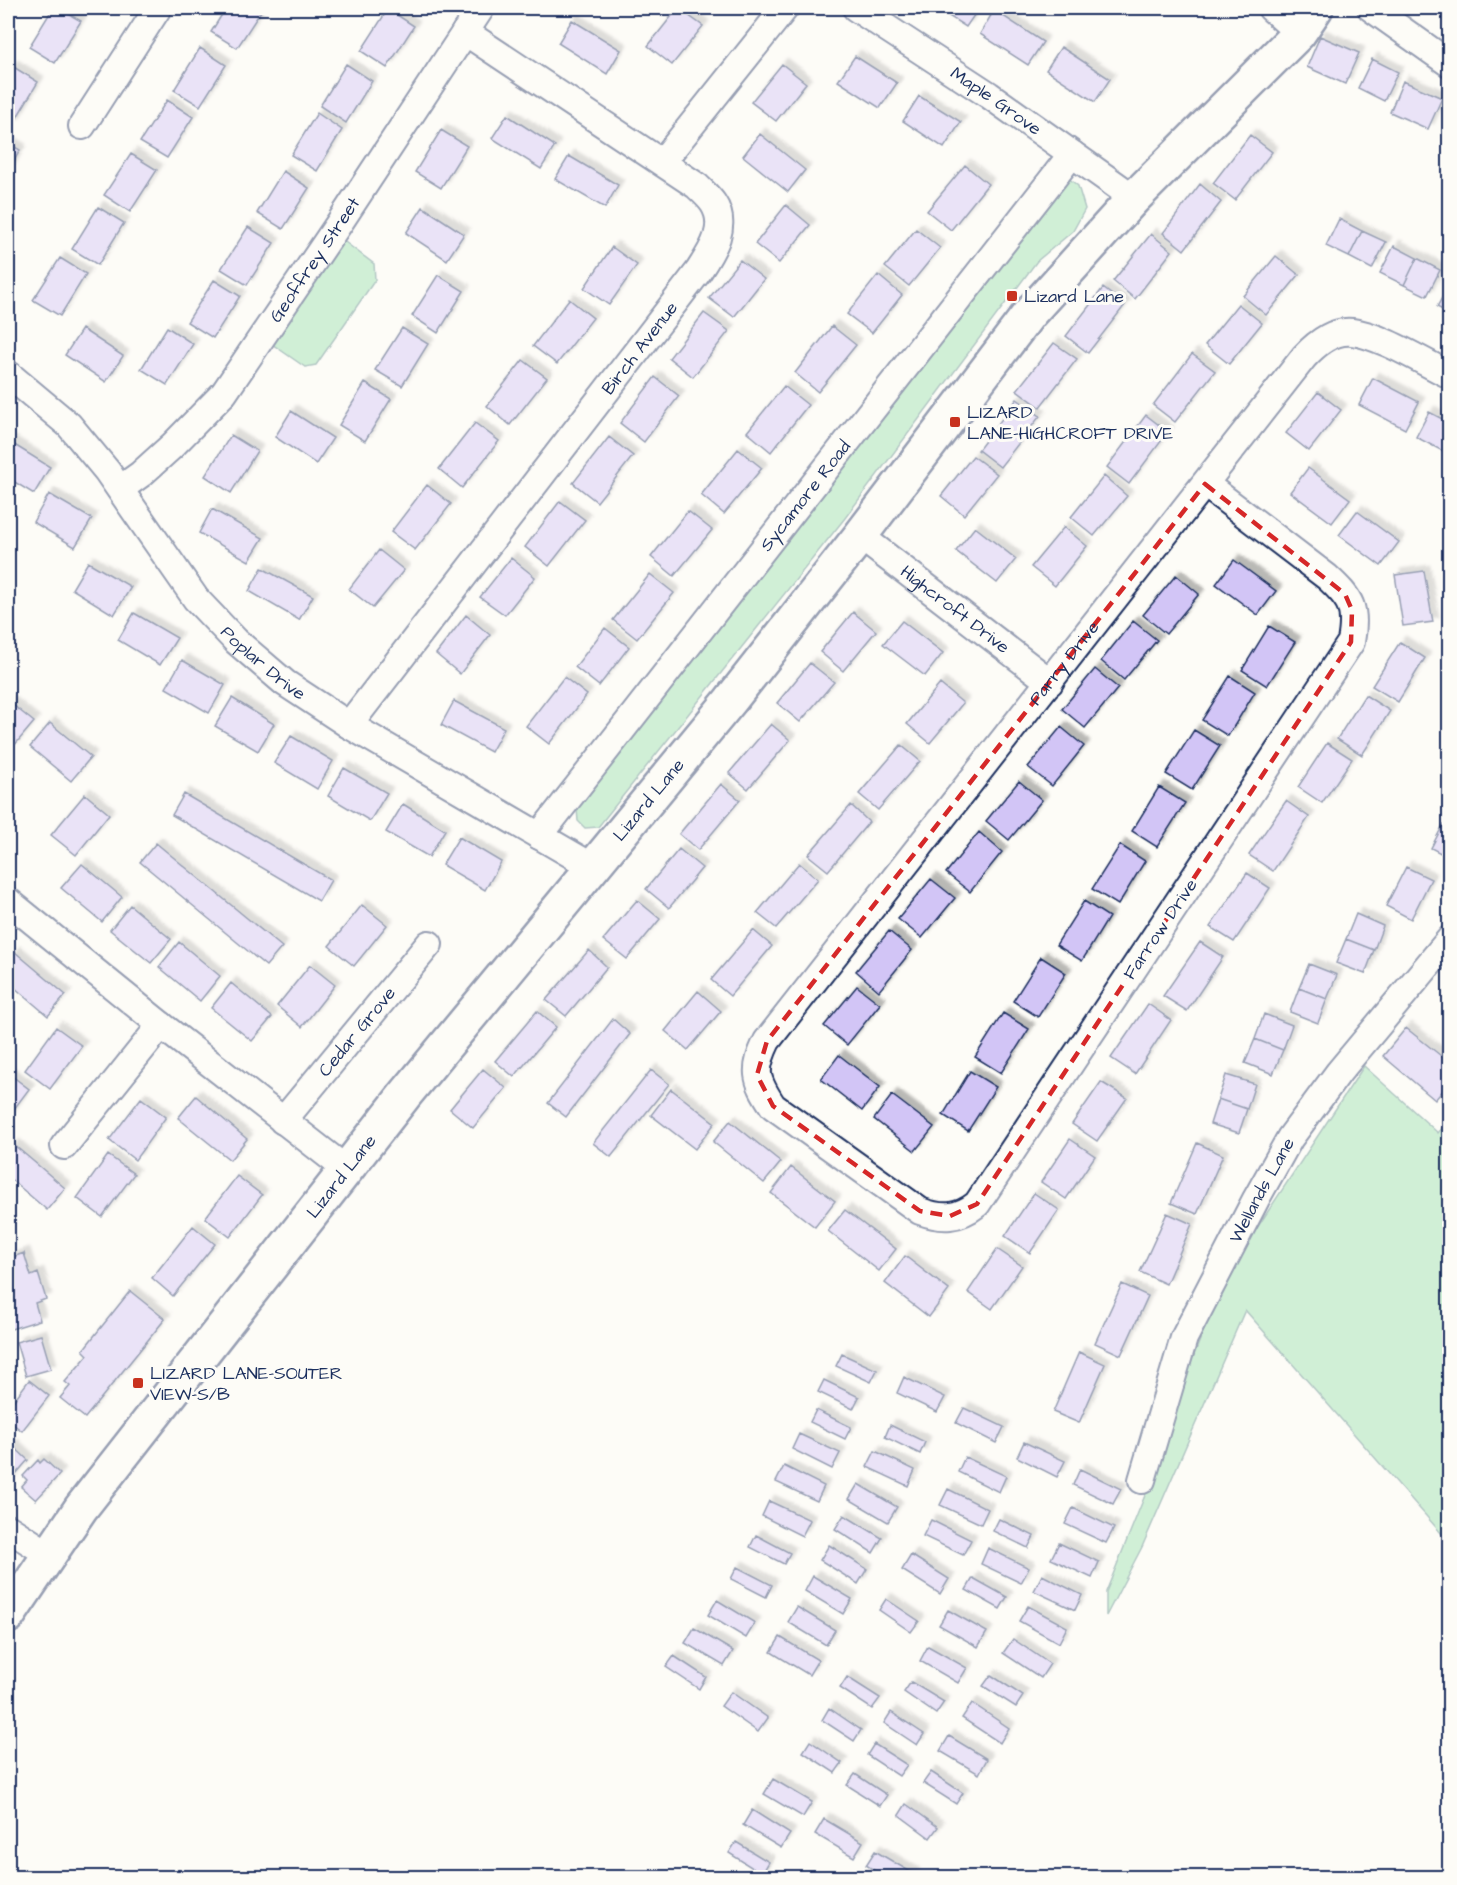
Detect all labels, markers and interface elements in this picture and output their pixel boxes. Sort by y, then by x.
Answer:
street label: Maple Grove [945,61,1047,142]
street label: Geoffrey Street [264,192,366,327]
place label: Lizard Lane [1024,284,1124,309]
marker: Lizard Lane [1005,289,1019,303]
street label: Birch Avenue [596,296,684,400]
place label: LIZARD LANE-HIGHCROFT DRIVE [967,400,1174,446]
marker: LIZARD LANE-HIGHCROFT DRIVE [948,415,962,429]
street label: Sycamore Road [754,435,857,557]
street label: Highcroft Drive [895,559,1015,660]
street label: Parry Drive [1023,615,1105,711]
street label: Poplar Drive [215,620,311,706]
street label: Lizard Lane [607,753,691,847]
street label: Farrow Drive [1117,874,1204,985]
street label: Cedar Grove [313,981,402,1082]
street label: Lizard Lane [301,1129,382,1224]
street label: Wellands Lane [1223,1133,1301,1247]
place label: LIZARD LANE-SOUTER VIEW-S/B [150,1361,343,1407]
marker: LIZARD LANE-SOUTER VIEW-S/B [131,1376,145,1390]

